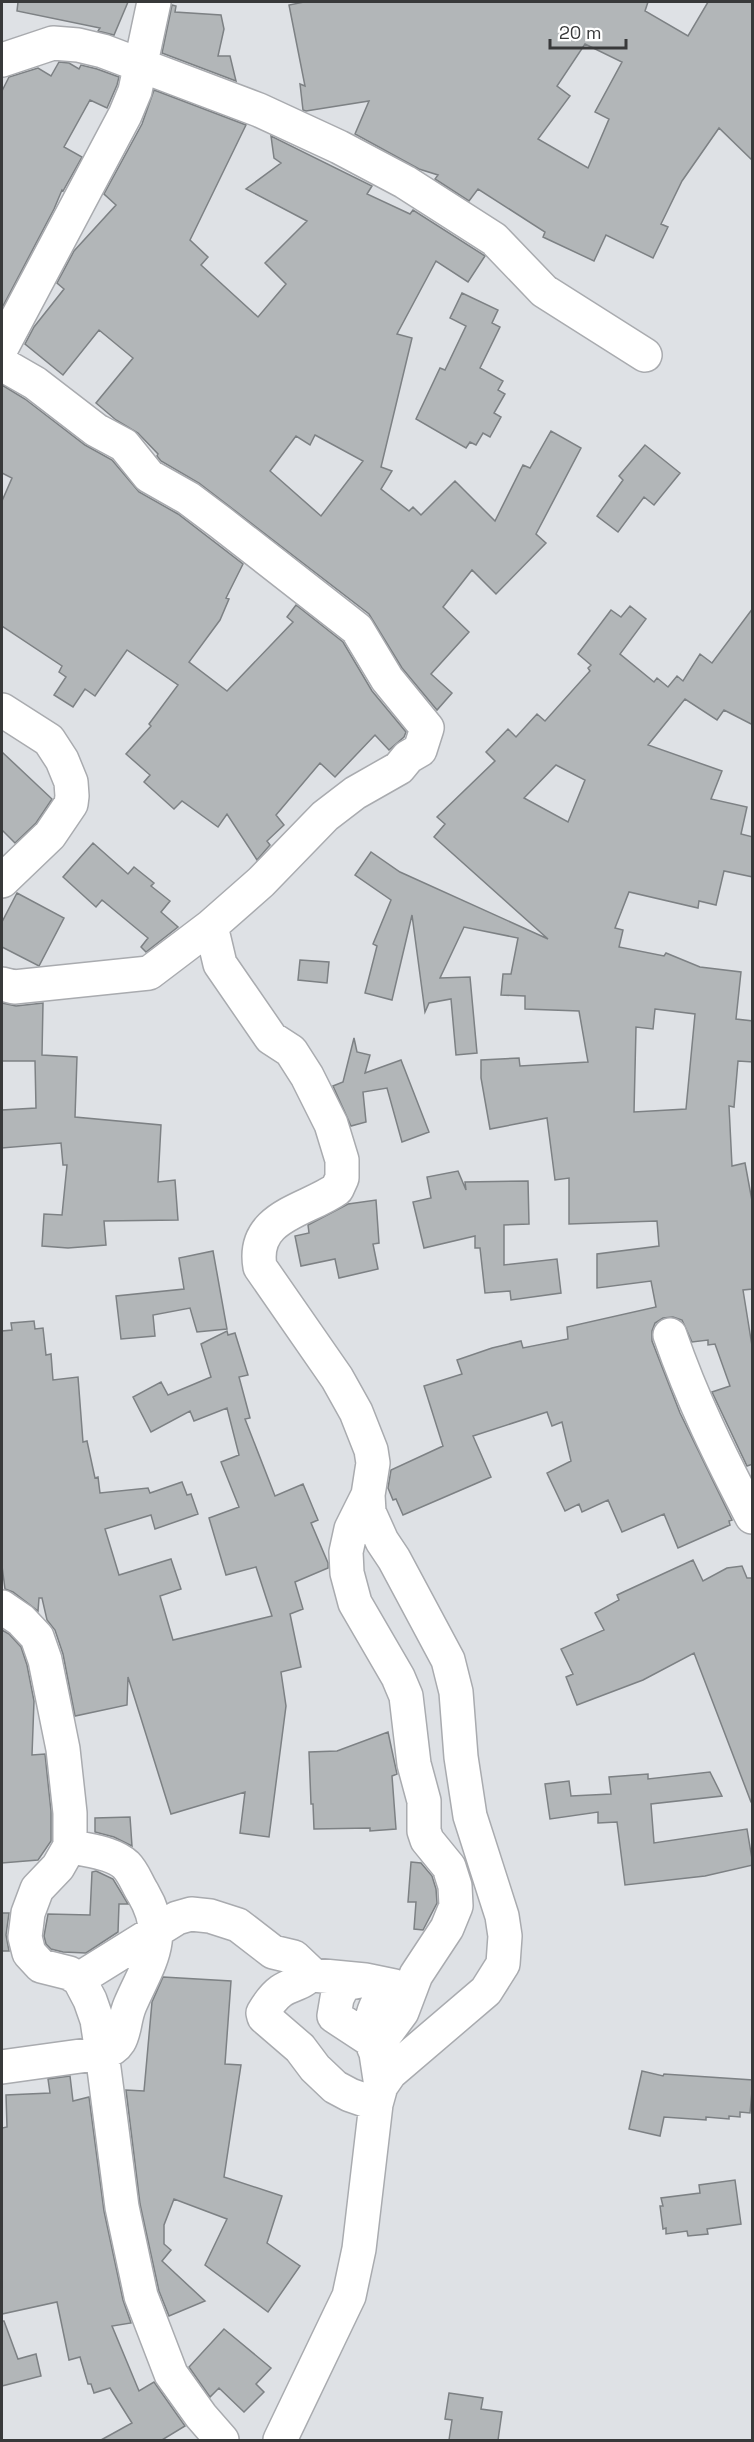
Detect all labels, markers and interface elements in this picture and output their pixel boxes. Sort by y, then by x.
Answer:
scale bar [550,12,626,50]
text: 20 m [559,21,602,44]

